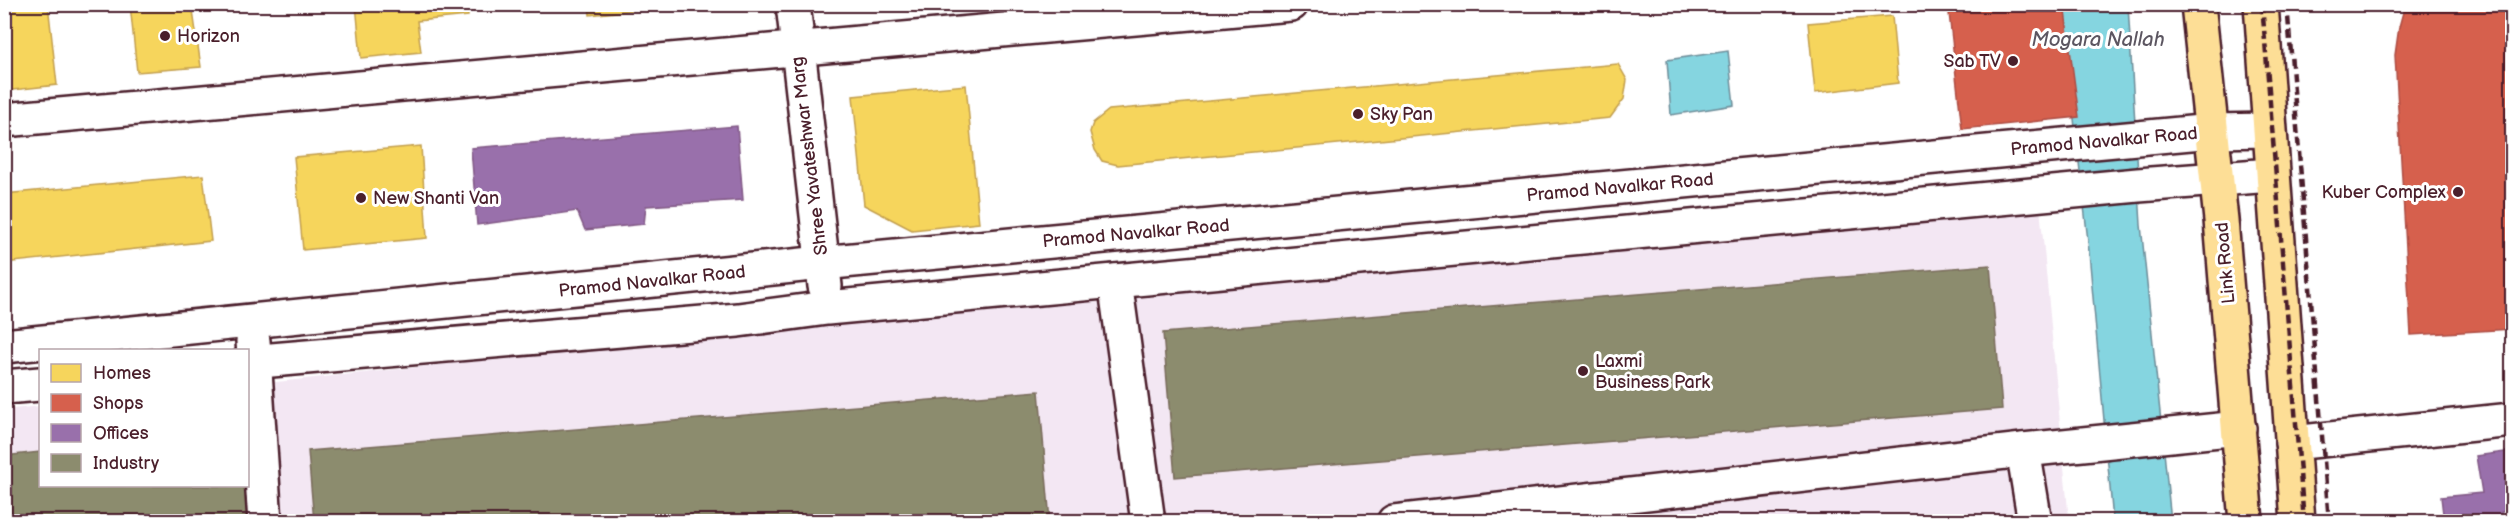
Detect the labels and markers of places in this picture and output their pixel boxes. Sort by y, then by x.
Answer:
place label: Horizon [177,26,240,47]
marker: Horizon [158,29,172,43]
place label: Sab TV [1944,51,2001,72]
marker: Sab TV [2006,54,2020,68]
place label: Sky Pan [1370,104,1433,125]
marker: Sky Pan [1351,107,1365,121]
place label: Kuber Complex [2321,182,2447,203]
marker: Kuber Complex [2451,185,2465,199]
place label: New Shanti Van [373,188,499,209]
marker: New Shanti Van [354,191,368,205]
place label: Laxmi Business Park [1595,351,1710,393]
marker: Laxmi Business Park [1576,364,1590,378]

